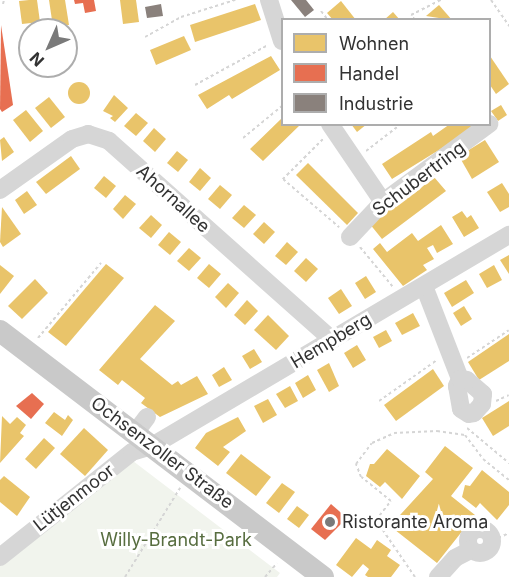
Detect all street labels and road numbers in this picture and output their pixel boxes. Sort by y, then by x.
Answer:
street label: Schubertring [368,137,470,221]
street label: Ahornallee [132,160,214,238]
street label: Hempberg [287,309,375,373]
street label: Ochsenzoller Straße [87,392,237,514]
street label: Lütjenmoor [29,460,119,536]

